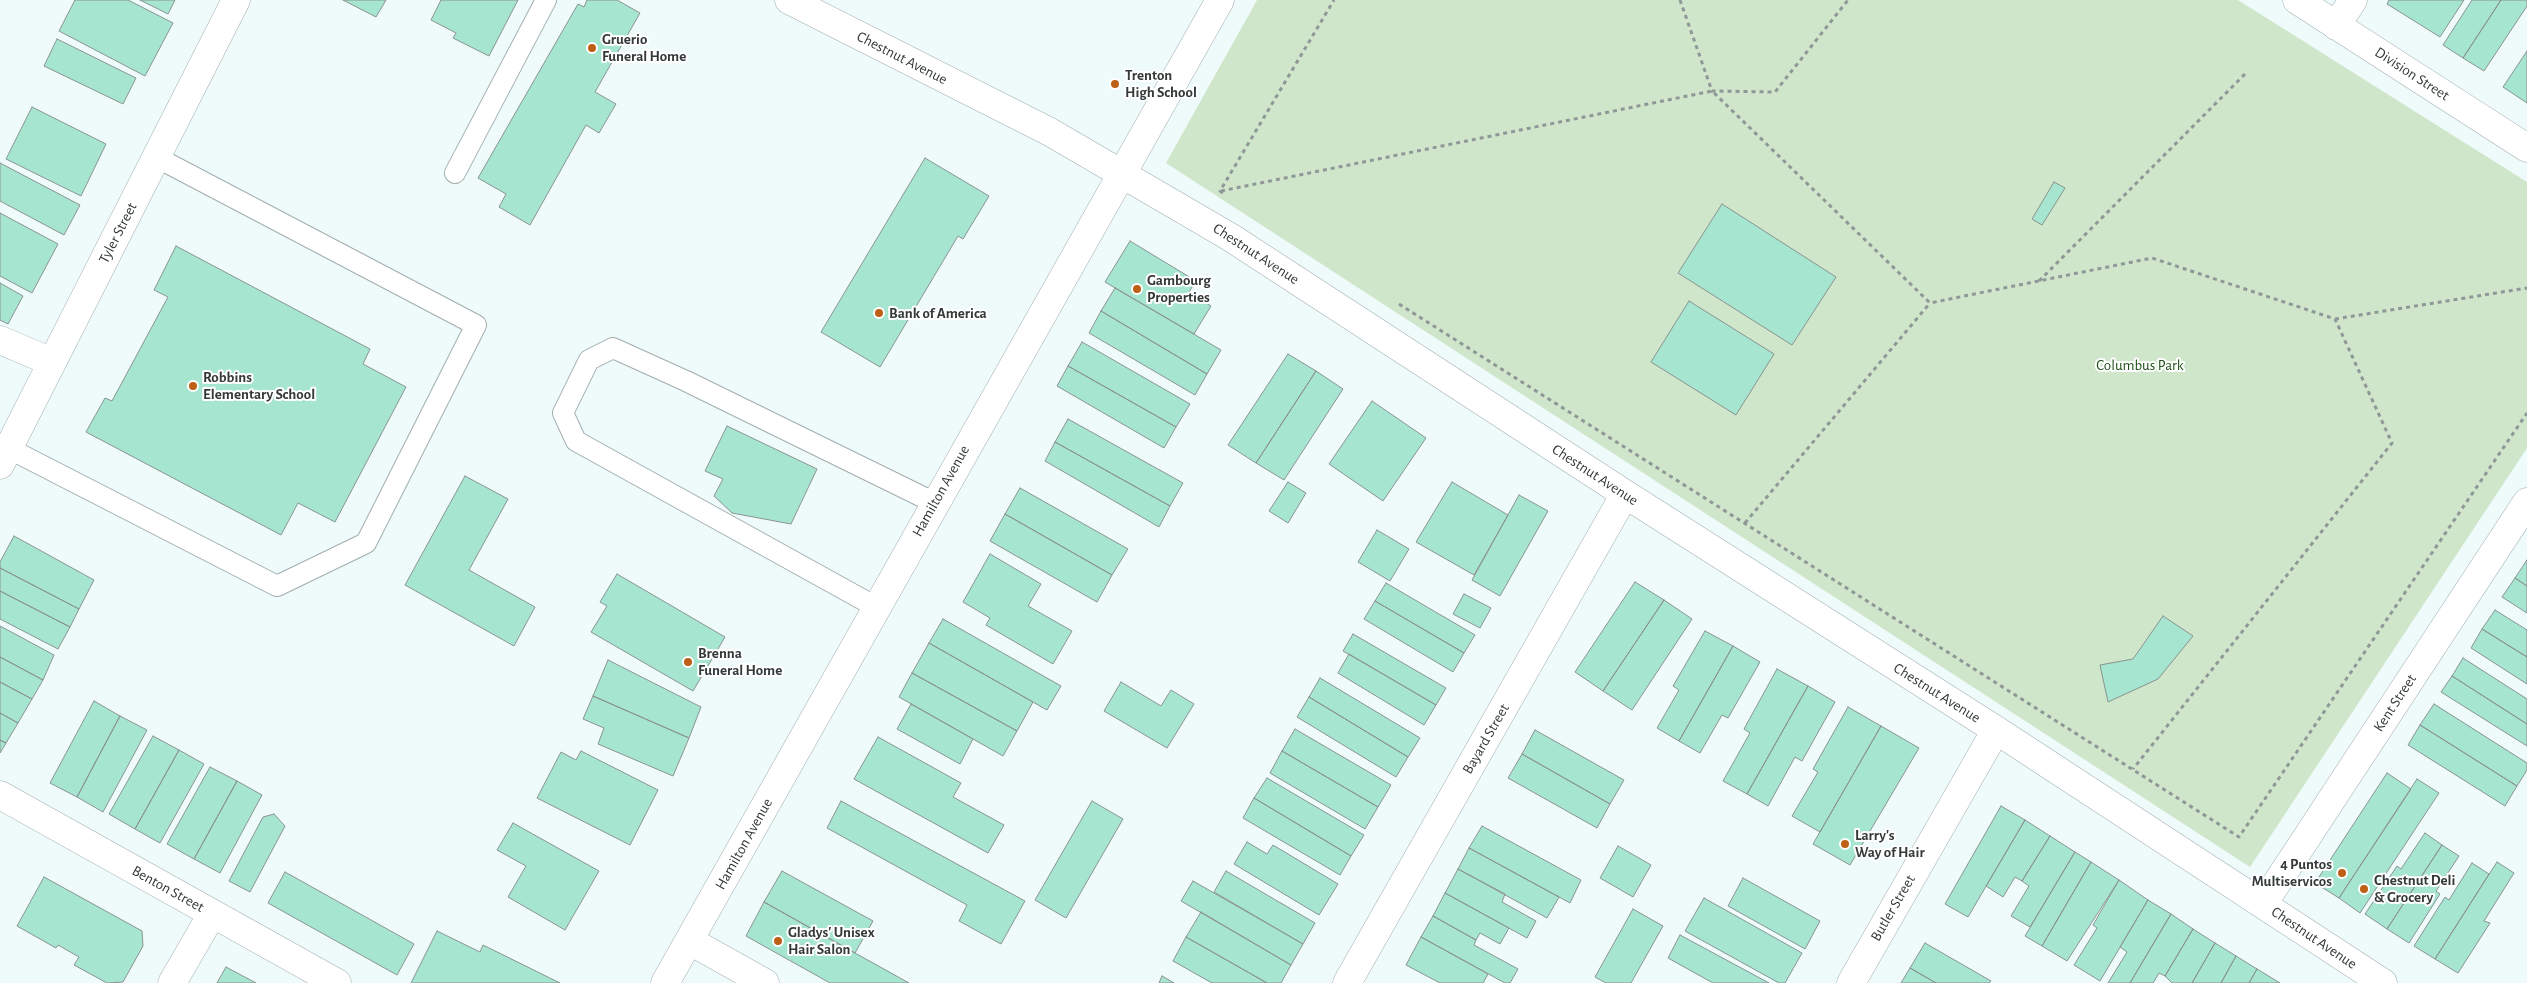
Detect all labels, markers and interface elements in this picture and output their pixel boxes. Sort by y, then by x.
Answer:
street label: Chestnut Avenue [854,27,950,89]
place label: Gruerio Funeral Home [602,30,686,65]
marker: Gruerio Funeral Home [586,42,598,54]
street label: Division Street [2371,43,2453,105]
place label: Trenton High School [1125,66,1197,101]
marker: Trenton High School [1109,78,1121,90]
street label: Tyler Street [95,200,141,266]
street label: Chestnut Avenue [1209,219,1303,289]
place label: Gambourg Properties [1147,271,1211,306]
marker: Gambourg Properties [1131,283,1143,295]
place label: Bank of America [889,304,987,322]
marker: Bank of America [873,307,885,319]
park label: Columbus Park [2096,356,2184,374]
place label: Robbins Elementary School [203,368,315,403]
marker: Robbins Elementary School [187,380,199,392]
street label: Chestnut Avenue [1548,440,1642,510]
street label: Hamilton Avenue [908,442,974,540]
place label: Brenna Funeral Home [698,644,782,679]
marker: Brenna Funeral Home [682,656,694,668]
street label: Chestnut Avenue [1890,659,1984,727]
street label: Kent Street [2370,671,2420,735]
street label: Bayard Street [1459,701,1513,777]
street label: Hamilton Avenue [711,795,777,893]
place label: Larry's Way of Hair [1855,826,1925,861]
marker: Larry's Way of Hair [1839,838,1851,850]
place label: 4 Puntos Multiservicos [2252,855,2332,890]
street label: Benton Street [129,862,207,916]
marker: 4 Puntos Multiservicos [2336,867,2348,879]
place label: Chestnut Deli & Grocery [2374,871,2455,906]
street label: Butler Street [1867,872,1919,944]
marker: Chestnut Deli & Grocery [2358,883,2370,895]
street label: Chestnut Avenue [2268,903,2360,973]
place label: Gladys' Unisex Hair Salon [788,923,875,958]
marker: Gladys' Unisex Hair Salon [772,935,784,947]

